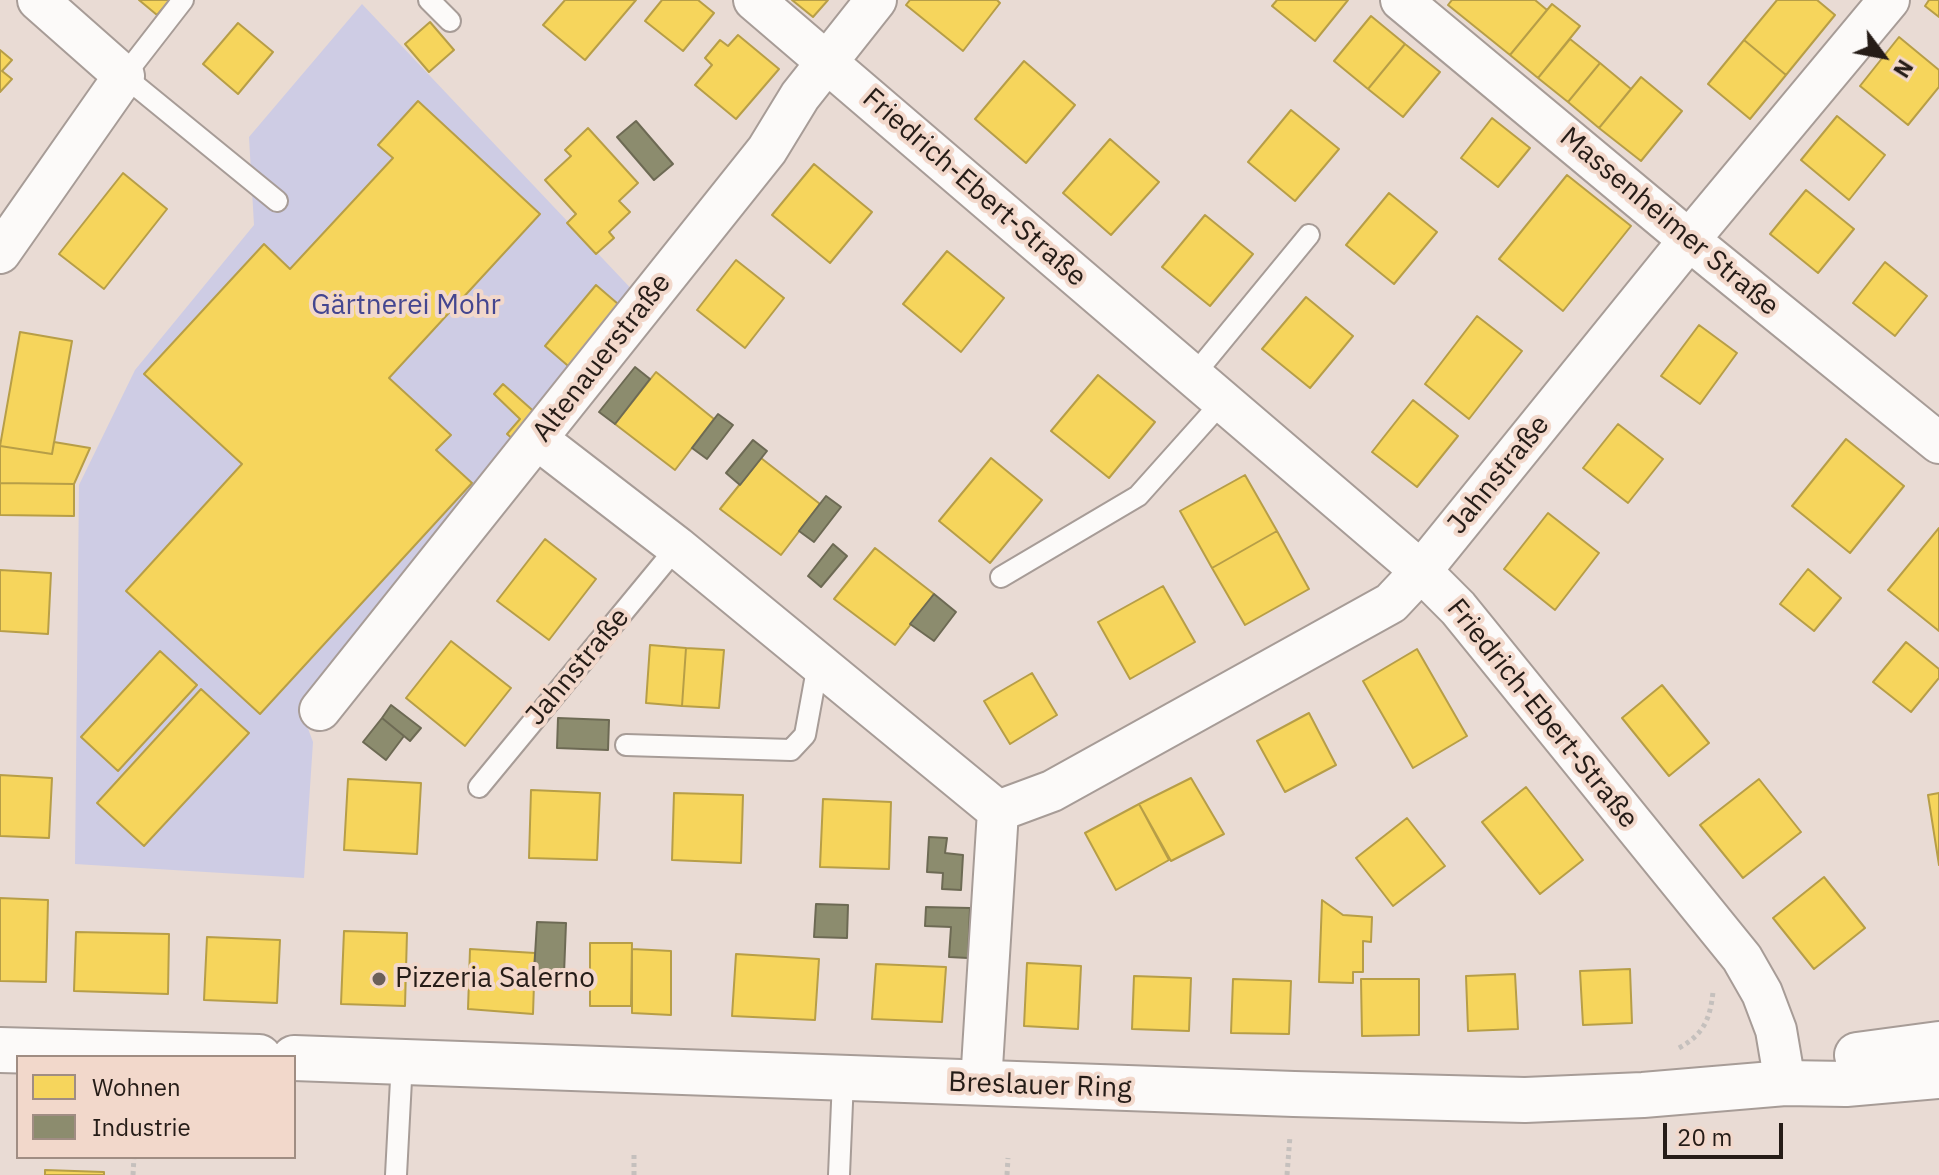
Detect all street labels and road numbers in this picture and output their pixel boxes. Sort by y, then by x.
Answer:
street label: Friedrich-Ebert-Straße [855,82,1093,294]
street label: Massenheimer Straße [1553,121,1785,323]
street label: Altenauerstraße [526,267,678,449]
street label: Jahnstraße [1441,409,1557,541]
street label: Friedrich-Ebert-Straße [1439,593,1645,835]
street label: Jahnstraße [519,602,637,732]
street label: Breslauer Ring [948,1066,1132,1106]

